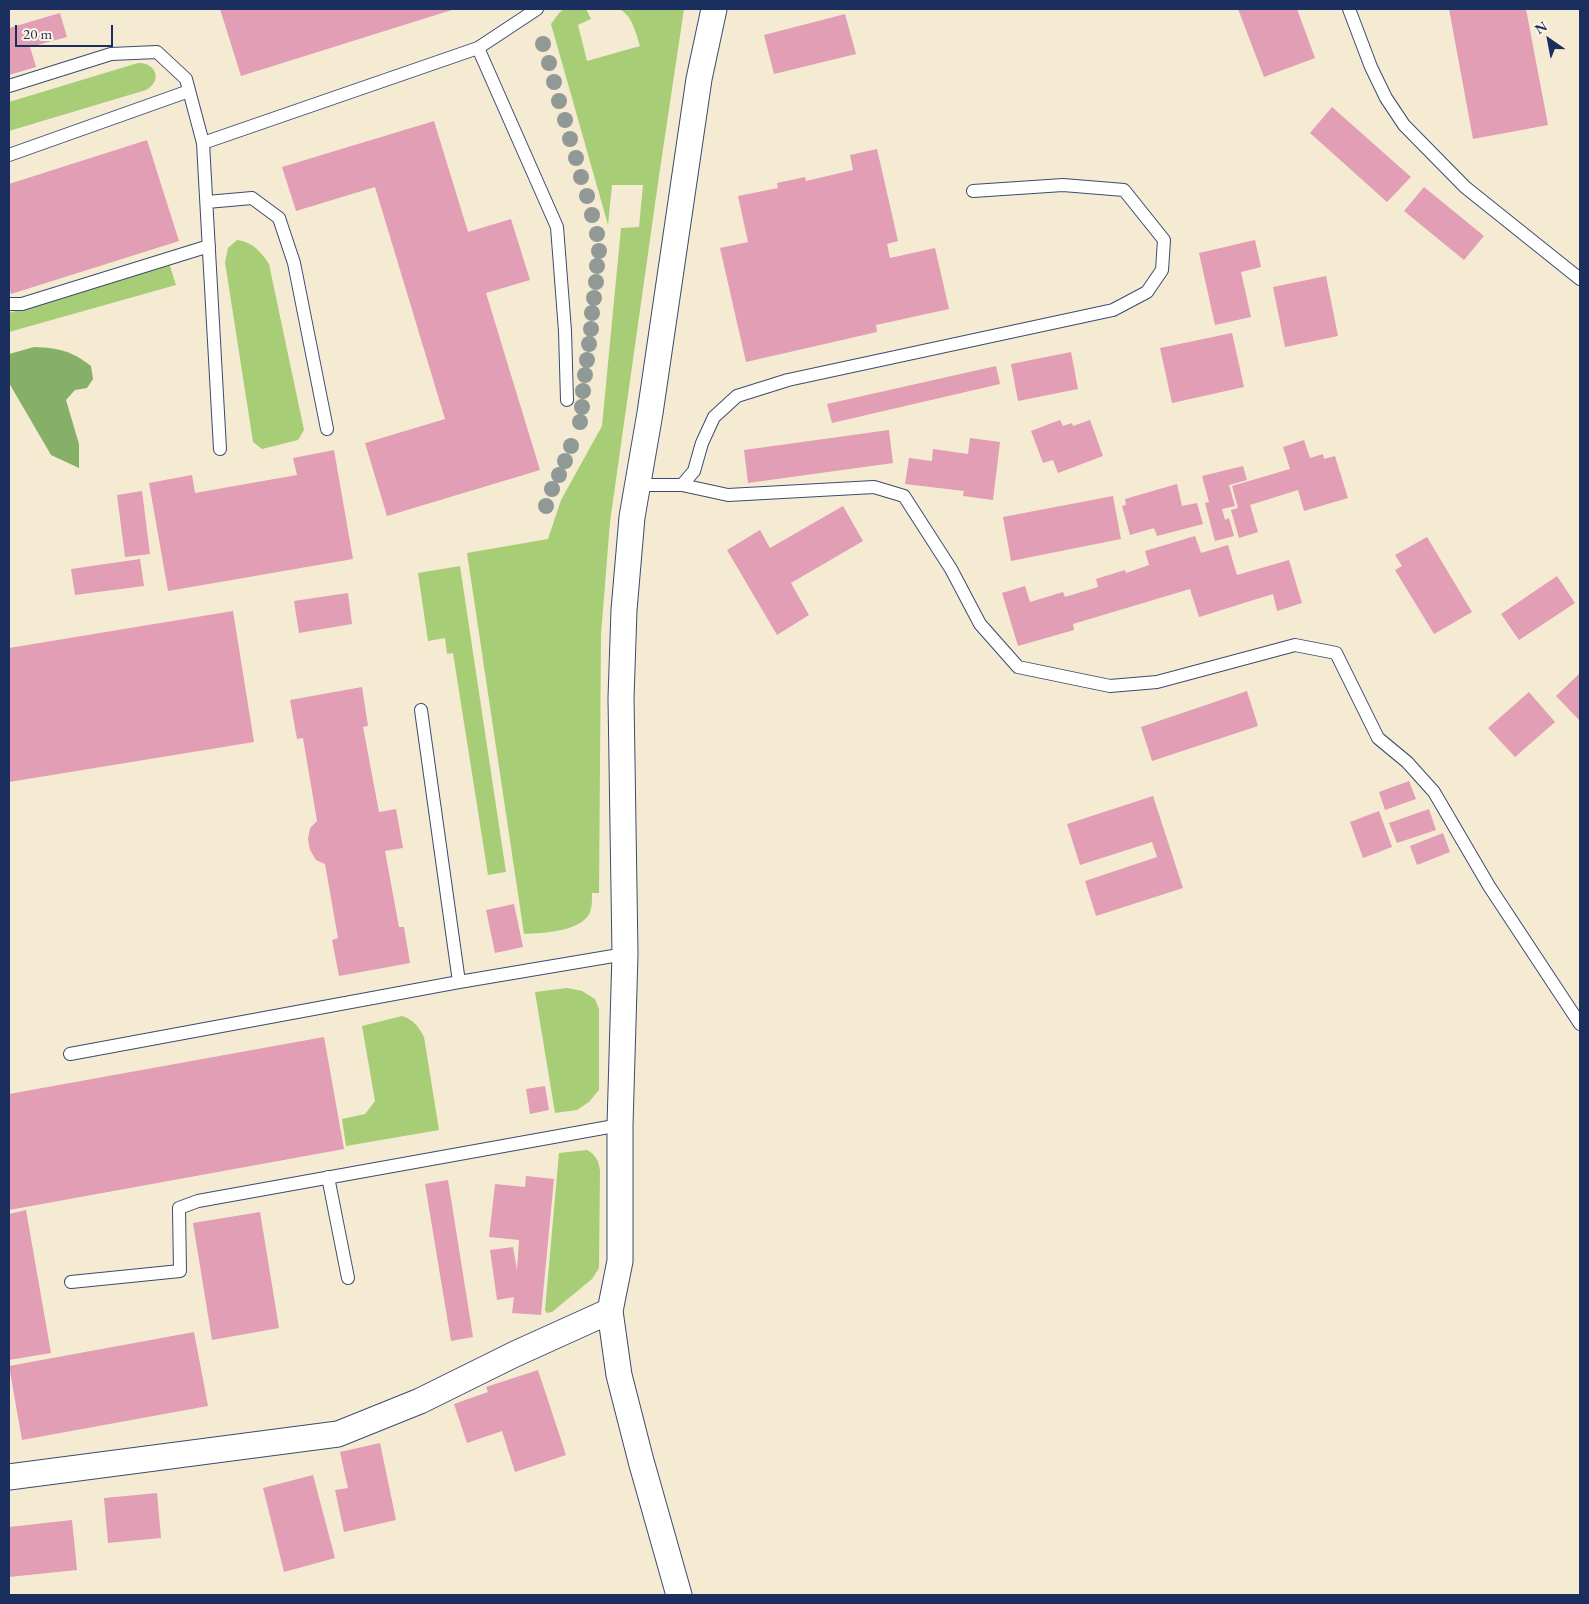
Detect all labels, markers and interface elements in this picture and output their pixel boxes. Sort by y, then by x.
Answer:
scale bar [18,15,115,47]
north arrow [1524,15,1574,65]
text: N [1531,17,1550,38]
text: 20 m [23,24,52,43]

